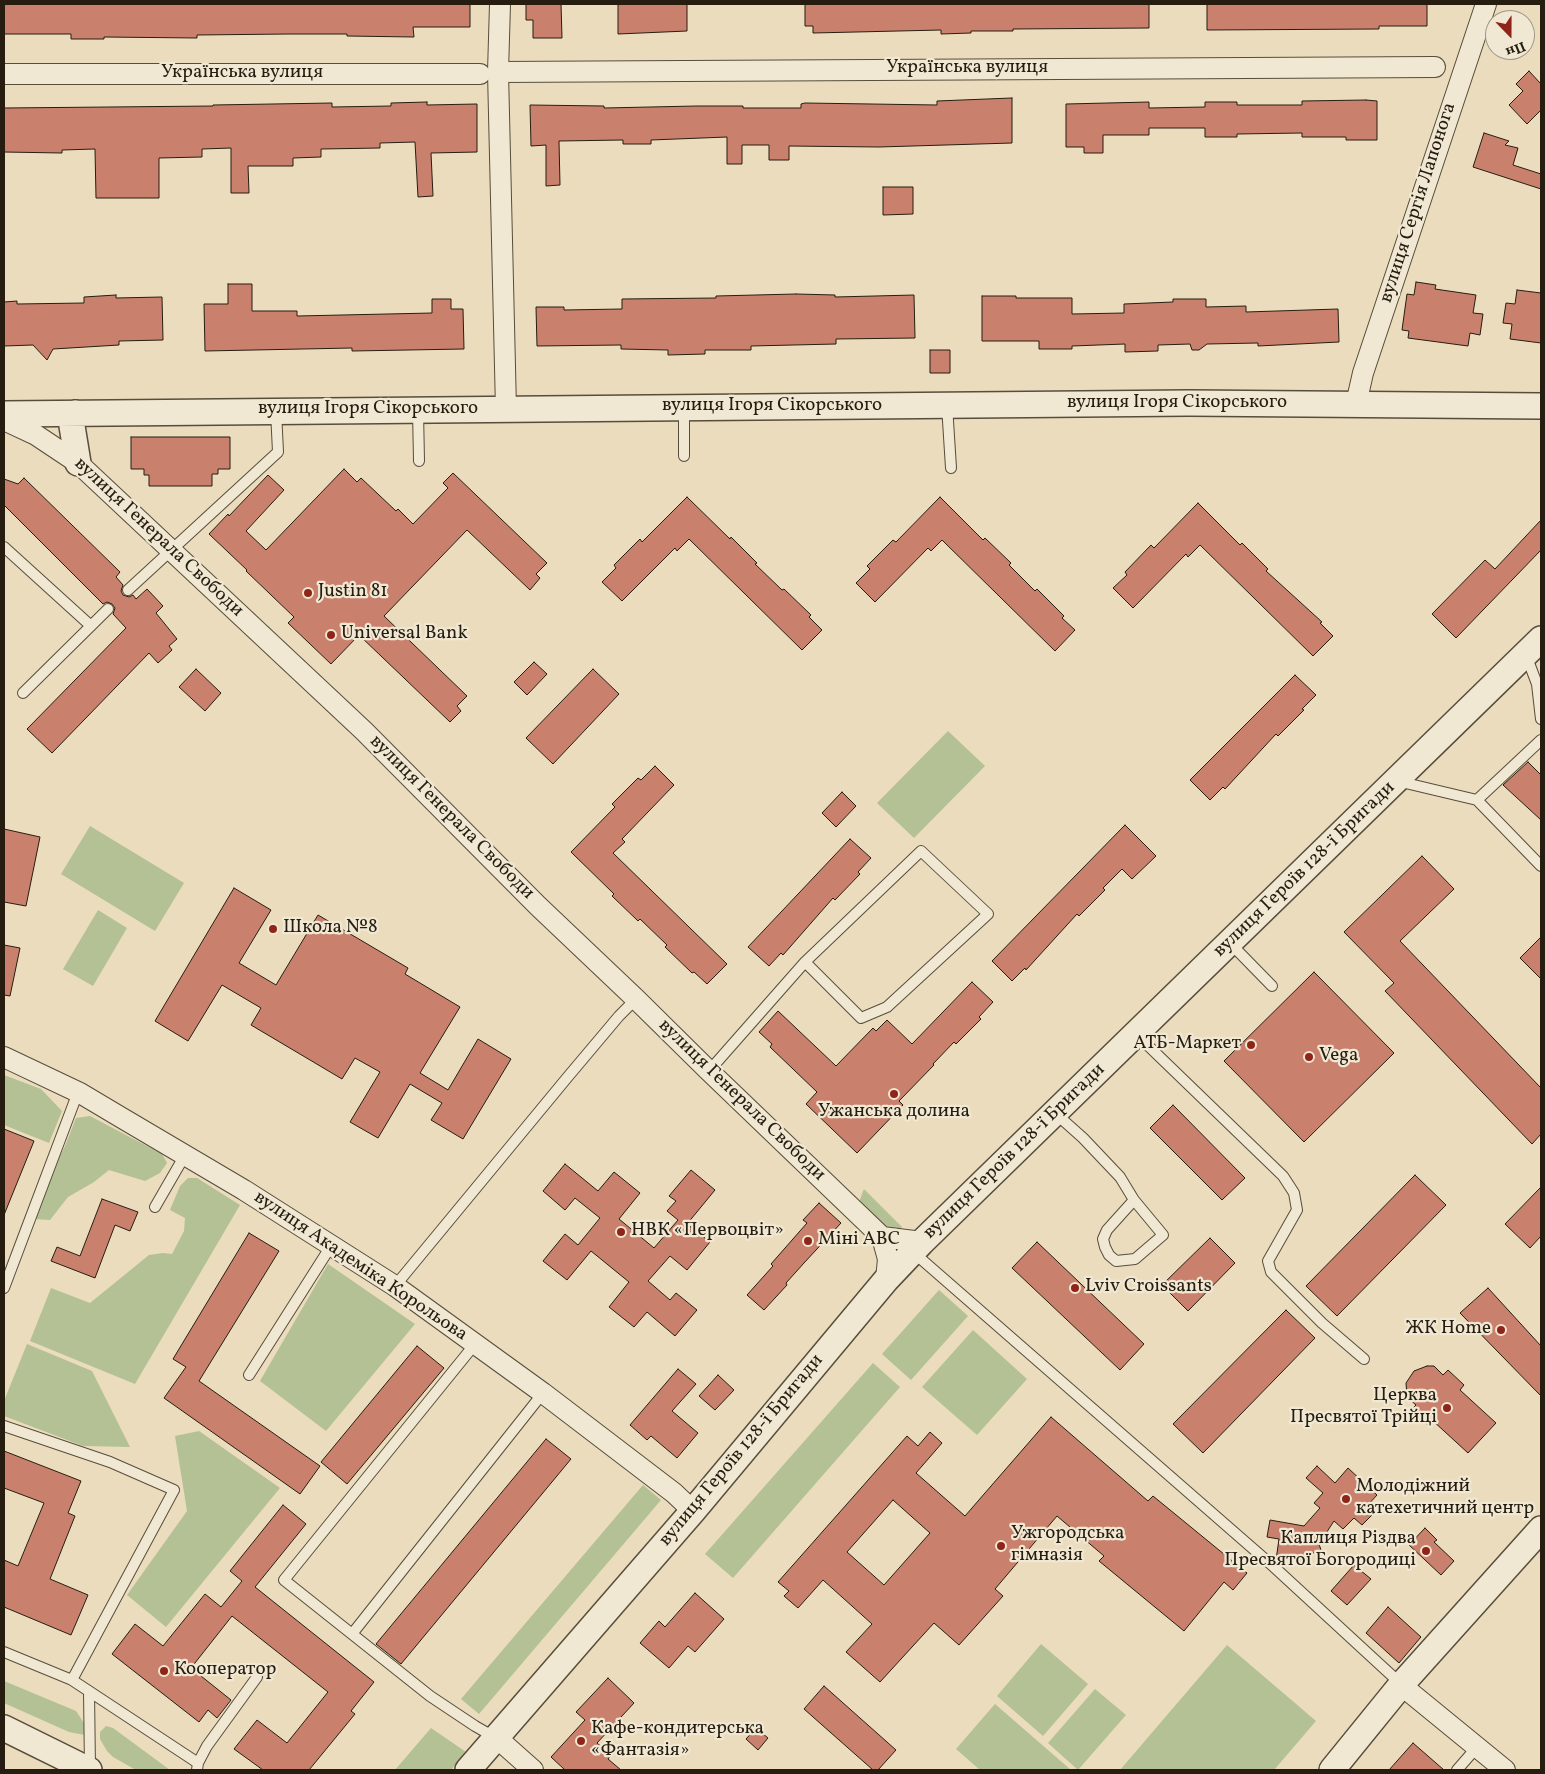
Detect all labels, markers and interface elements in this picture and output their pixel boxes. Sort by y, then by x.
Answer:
north arrow [1485,10,1535,60]
text: Пн [1503,36,1528,61]
street label: Українська вулиця [886,58,1048,80]
street label: Українська вулиця [161,63,323,85]
street label: вулиця Сергія Лапонога [1376,100,1462,306]
street label: вулиця Ігоря Сікорського [1067,393,1287,415]
street label: вулиця Ігоря Сікорського [662,396,882,418]
street label: вулиця Ігоря Сікорського [258,399,478,421]
street label: вулиця Генерала Свободи [68,453,248,623]
place label: Justin 81 [318,582,388,604]
marker: Justin 81 [302,587,314,599]
place label: Universal Bank [341,624,468,646]
marker: Universal Bank [325,629,337,641]
street label: вулиця Генерала Свободи [364,731,538,905]
street label: вулиця Героїв 128-ї Бригади [1210,777,1400,963]
place label: Школа №8 [283,918,378,940]
marker: Школа №8 [267,923,279,935]
street label: вулиця Генерала Свободи [653,1015,829,1187]
place label: АТБ-Маркет [1133,1034,1241,1056]
marker: АТБ-Маркет [1245,1039,1257,1051]
place label: Vega [1319,1046,1358,1068]
marker: Vega [1303,1051,1315,1063]
street label: вулиця Героїв 128-ї Бригади [920,1059,1110,1245]
marker: Ужанська долина [888,1088,900,1100]
place label: Ужанська долина [818,1102,970,1124]
street label: вулиця Академіка Корольова [249,1187,471,1347]
place label: НВК «Первоцвіт» [631,1221,784,1243]
marker: НВК «Первоцвіт» [615,1226,627,1238]
place label: Міні ABC [818,1230,900,1252]
marker: Міні ABC [802,1235,814,1247]
place label: Lviv Croissants [1085,1277,1212,1299]
marker: Lviv Croissants [1069,1282,1081,1294]
place label: ЖК Home [1406,1319,1491,1341]
marker: ЖК Home [1495,1324,1507,1336]
street label: вулиця Героїв 128-ї Бригади [655,1350,829,1552]
place label: Церква Пресвятої Трійці [1290,1386,1437,1430]
marker: Церква Пресвятої Трійці [1441,1402,1453,1414]
place label: Молодіжний катехетичний центр [1356,1477,1534,1521]
marker: Молодіжний катехетичний центр [1340,1493,1352,1505]
place label: Ужгородська гімназія [1011,1524,1124,1568]
place label: Каплиця Різдва Пресвятої Богородиці [1224,1529,1416,1573]
marker: Ужгородська гімназія [995,1540,1007,1552]
marker: Каплиця Різдва Пресвятої Богородиці [1420,1545,1432,1557]
place label: Кооператор [174,1660,276,1682]
marker: Кооператор [158,1665,170,1677]
place label: Кафе-кондитерська «Фантазія» [591,1719,764,1763]
marker: Кафе-кондитерська «Фантазія» [575,1735,587,1747]

